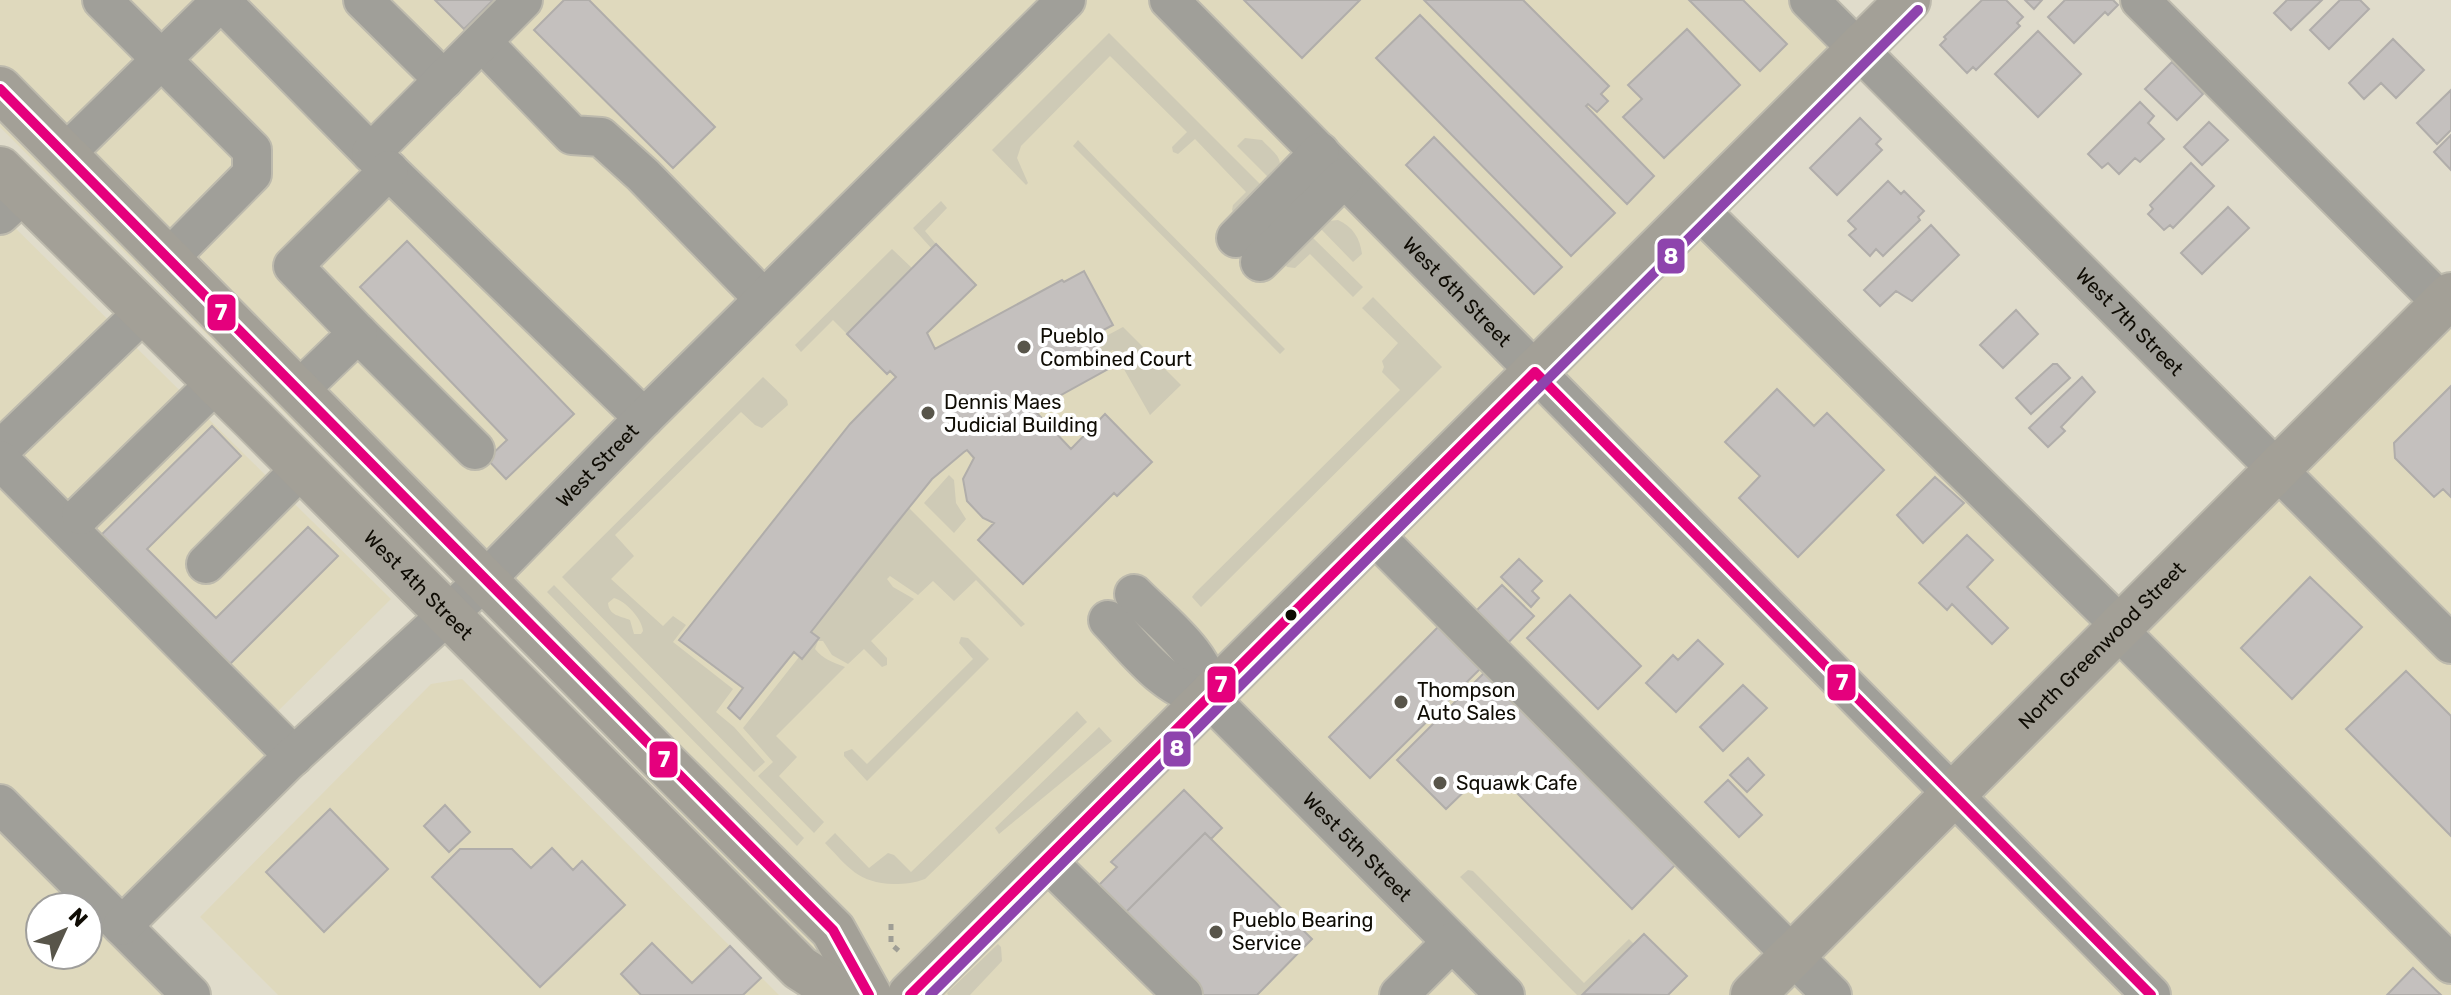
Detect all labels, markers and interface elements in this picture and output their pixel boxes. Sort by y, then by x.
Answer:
street label: West 6th Street [1398,232,1516,352]
line badge: 8 [1656,237,1686,275]
text: 8 [1664,243,1678,270]
street label: West 7th Street [2071,262,2189,381]
line badge: 7 [206,293,237,332]
text: 7 [215,299,228,326]
place label: Pueblo Combined Court [1040,324,1192,371]
marker: Pueblo Combined Court [1015,338,1033,356]
place label: Dennis Maes Judicial Building [944,390,1098,437]
marker: Dennis Maes Judicial Building [919,404,937,422]
street label: West Street [551,419,644,512]
street label: West 4th Street [359,525,478,645]
street label: North Greenwood Street [2013,556,2190,734]
unlabelled marker [1283,607,1299,623]
line badge: 7 [1826,663,1857,702]
line badge: 7 [1206,665,1237,704]
text: 7 [1836,669,1849,696]
text: 7 [1215,671,1228,698]
place label: Thompson Auto Sales [1417,678,1516,725]
marker: Thompson Auto Sales [1392,693,1410,711]
line badge: 8 [1162,730,1192,768]
text: 8 [1170,735,1184,762]
line badge: 7 [648,740,679,779]
text: 7 [658,746,671,773]
place label: Squawk Cafe [1456,771,1577,795]
marker: Squawk Cafe [1431,774,1449,792]
street label: West 5th Street [1298,787,1417,906]
north arrow [24,891,104,971]
text: N [63,902,93,933]
place label: Pueblo Bearing Service [1232,908,1373,955]
marker: Pueblo Bearing Service [1207,923,1225,941]

